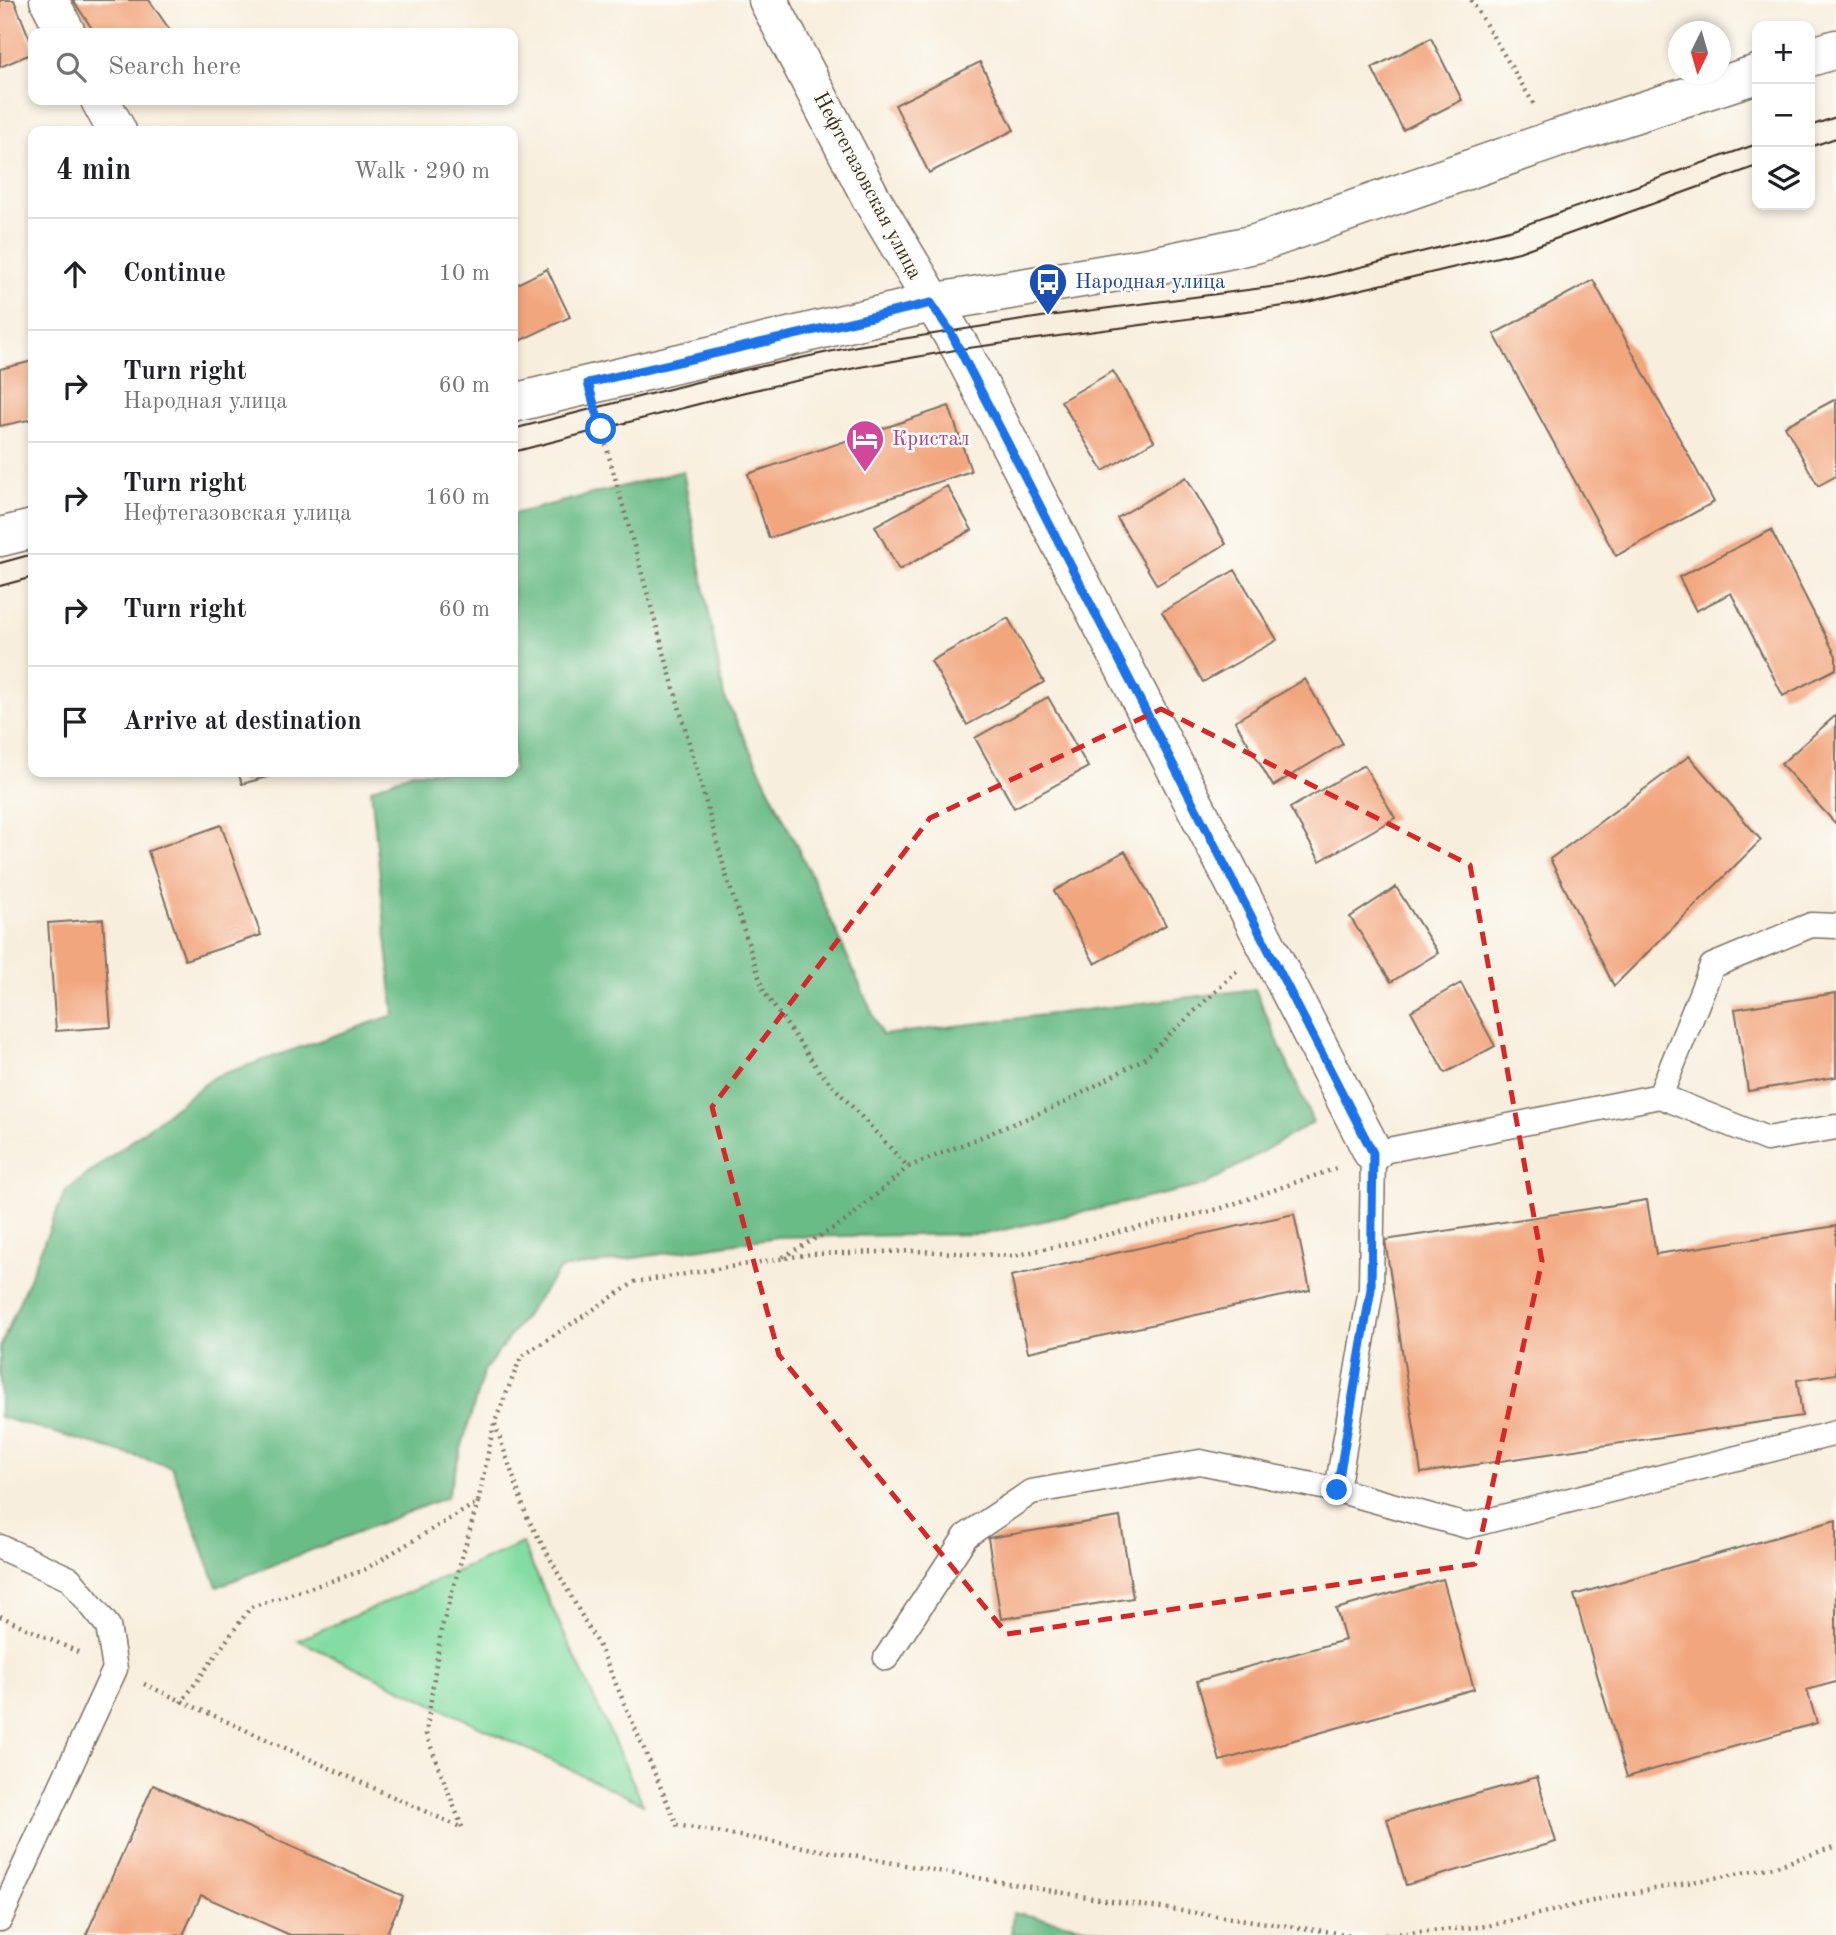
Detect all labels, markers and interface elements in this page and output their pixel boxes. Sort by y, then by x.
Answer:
north arrow [1668,21,1731,84]
map controls [1752,21,1815,210]
button: + [1752,21,1815,84]
search box [28,28,518,105]
icon: search [52,48,90,86]
text: Search here [108,54,241,80]
button: − [1752,84,1815,147]
street label: Нефтегазовская улица [809,89,925,283]
button: layers [1752,147,1815,210]
text: 4 min [56,156,131,186]
text: Walk · 290 m [354,160,490,183]
icon: ahead [56,255,94,293]
text: Continue [123,261,226,287]
bus stop icon: Народная улица [1027,261,1069,316]
text: 10 m [439,262,490,285]
place label: Народная улица [1075,272,1225,293]
text: Turn right [123,359,246,385]
icon: right [56,367,94,405]
text: 60 m [439,374,490,397]
text: Народная улица [123,390,288,413]
route start [585,413,616,444]
hotel icon: Кристал [844,418,886,473]
place label: Кристал [892,429,970,450]
text: Turn right [123,471,246,497]
icon: right [56,479,94,517]
text: 160 m [425,486,490,509]
text: Нефтегазовская улица [123,502,352,525]
icon: right [56,591,94,629]
text: Turn right [123,597,246,623]
text: 60 m [439,598,490,621]
icon: arrive [56,703,94,741]
text: Arrive at destination [123,709,362,735]
route end [1321,1474,1352,1505]

